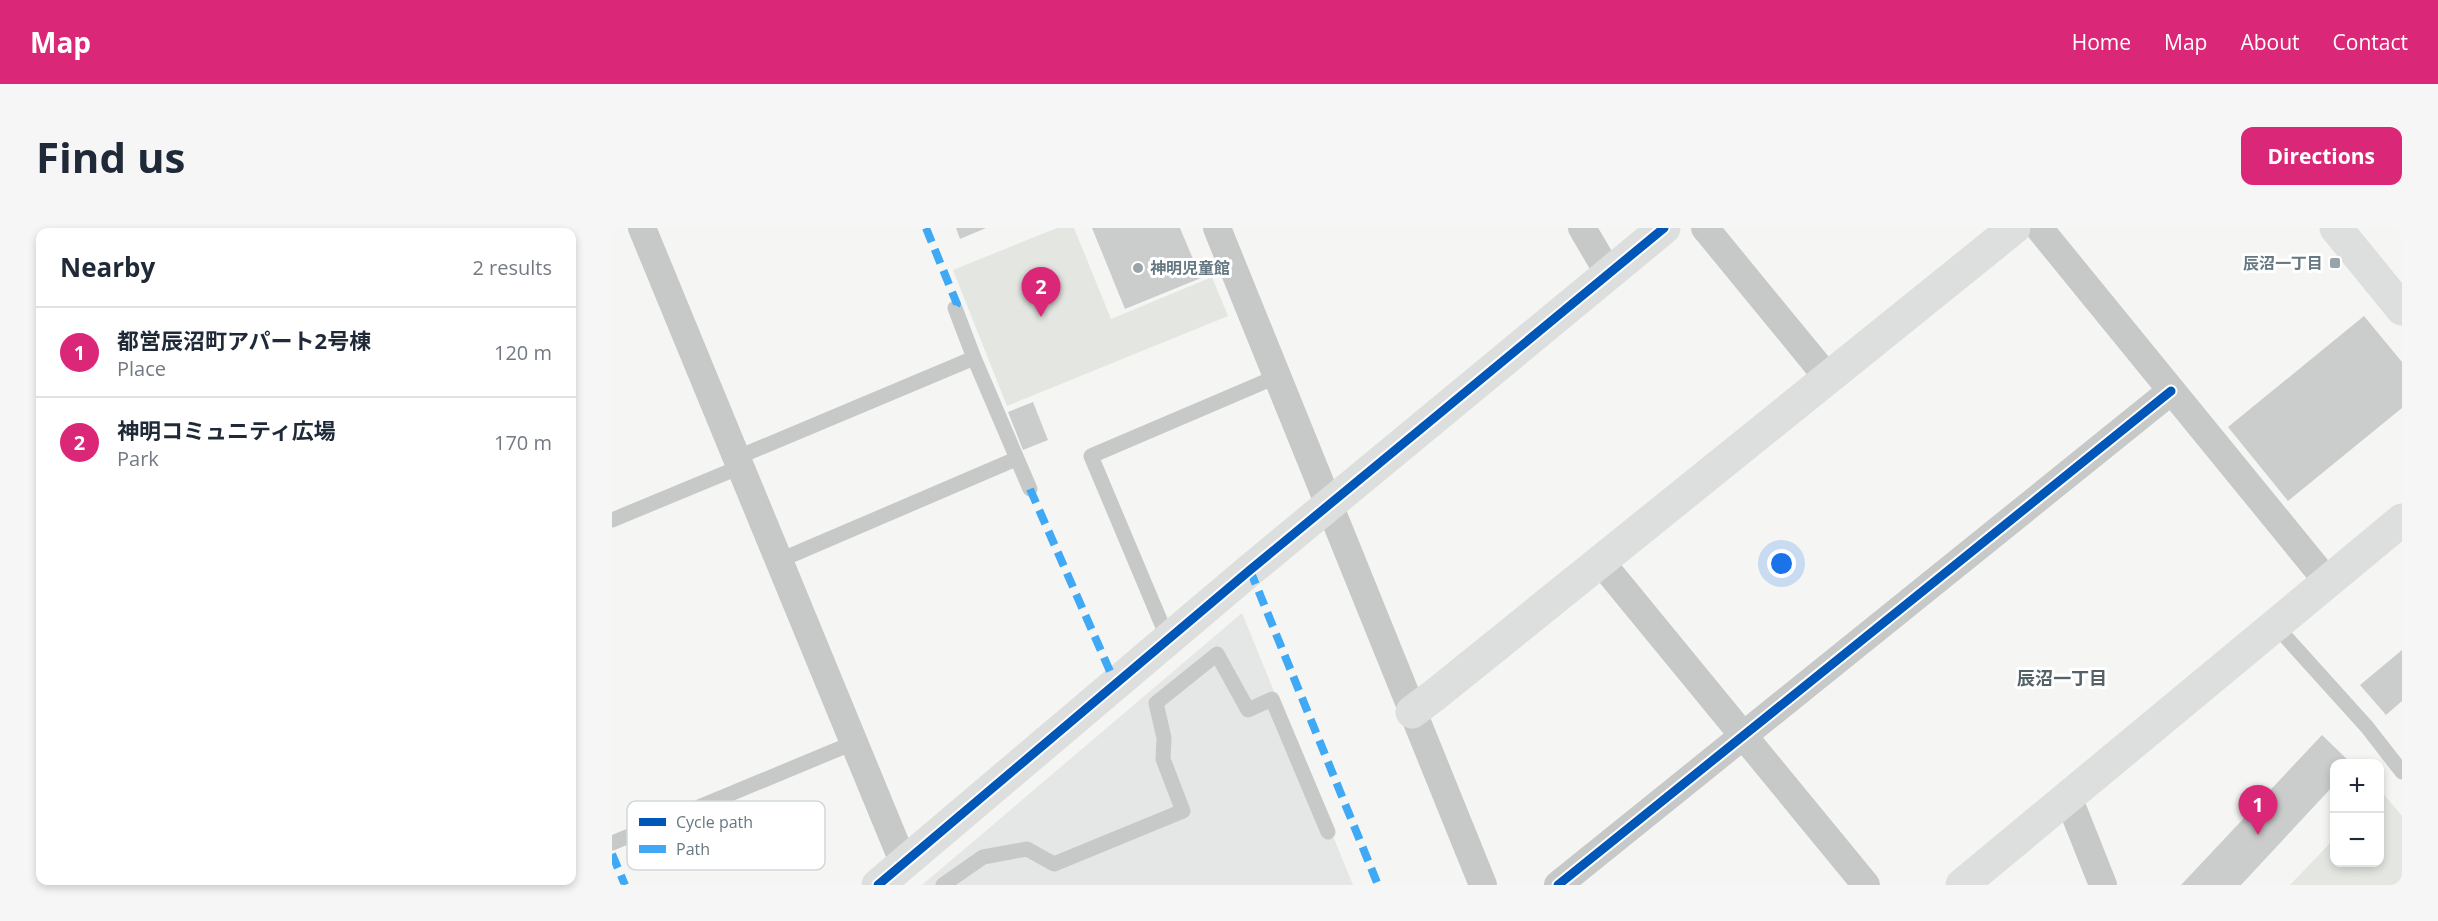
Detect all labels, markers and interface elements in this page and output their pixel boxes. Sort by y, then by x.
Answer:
text: Map [30,23,91,61]
text: Home [2072,28,2131,56]
text: Map [2164,28,2207,56]
text: About [2240,28,2300,56]
text: Contact [2333,28,2408,56]
button: Directions [2241,127,2402,185]
text: Find us [36,128,185,185]
text: Nearby [60,249,155,285]
place label: 辰沼一丁目 [2243,252,2323,274]
text: 2 results [472,254,552,281]
marker: 辰沼一丁目 [2328,256,2342,270]
place label: 神明児童館 [1150,257,1230,279]
marker: 神明児童館 [1131,261,1145,275]
pin: 2 [1022,268,1060,317]
text: 都営辰沼町アパート2号棟 [117,325,371,355]
text: 1 [74,339,85,366]
text: 120 m [494,339,552,366]
text: Place [117,355,166,382]
text: 神明コミュニティ広場 [117,415,336,445]
text: 2 [74,429,85,456]
text: 170 m [494,429,552,456]
text: Park [117,445,159,472]
your location [1767,549,1796,578]
district label: 辰沼一丁目 [2017,666,2107,690]
map controls [2330,759,2384,867]
button: + [2330,759,2384,813]
pin: 1 [2238,786,2278,835]
legend [627,801,825,870]
text: Cycle path [676,811,753,833]
button: − [2330,813,2384,867]
text: Path [676,838,710,860]

